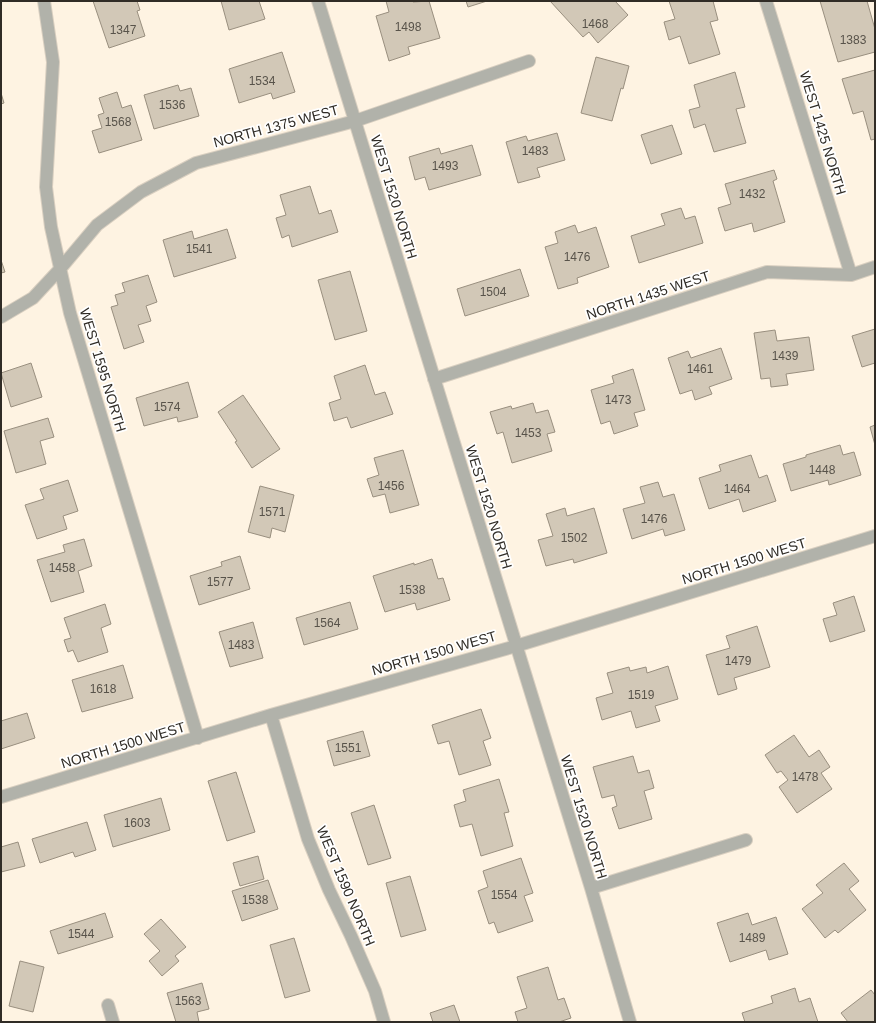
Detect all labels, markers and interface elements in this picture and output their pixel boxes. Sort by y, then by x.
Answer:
house number: 1468 [582,17,609,31]
house number: 1498 [395,20,422,34]
house number: 1347 [110,23,137,37]
house number: 1383 [840,33,867,47]
street label: WEST 1425 NORTH [797,69,849,197]
house number: 1534 [249,74,276,88]
house number: 1536 [159,98,186,112]
street label: NORTH 1375 WEST [212,101,341,150]
house number: 1568 [105,115,132,129]
street label: WEST 1520 NORTH [368,133,420,261]
house number: 1483 [522,144,549,158]
house number: 1493 [432,159,459,173]
house number: 1432 [739,187,766,201]
house number: 1541 [186,242,213,256]
house number: 1476 [564,250,591,264]
street label: NORTH 1435 WEST [584,267,712,323]
house number: 1504 [480,285,507,299]
street label: WEST 1595 NORTH [77,306,129,434]
house number: 1439 [772,349,799,363]
house number: 1461 [687,362,714,376]
house number: 1473 [605,393,632,407]
house number: 1574 [154,400,181,414]
house number: 1453 [515,426,542,440]
street label: WEST 1520 NORTH [463,443,515,571]
house number: 1448 [809,463,836,477]
house number: 1456 [378,479,405,493]
house number: 1464 [724,482,751,496]
house number: 1571 [259,505,286,519]
house number: 1476 [641,512,668,526]
house number: 1502 [561,531,588,545]
street label: NORTH 1500 WEST [680,534,808,587]
house number: 1458 [49,561,76,575]
house number: 1577 [207,575,234,589]
house number: 1538 [399,583,426,597]
house number: 1564 [314,616,341,630]
street label: NORTH 1500 WEST [370,627,499,678]
house number: 1483 [228,638,255,652]
house number: 1479 [725,654,752,668]
house number: 1618 [90,682,117,696]
house number: 1519 [628,688,655,702]
street label: NORTH 1500 WEST [59,718,187,771]
house number: 1551 [335,741,362,755]
street label: WEST 1520 NORTH [558,753,610,881]
house number: 1478 [792,770,819,784]
house number: 1603 [124,816,151,830]
street label: WEST 1590 NORTH [314,824,378,948]
house number: 1554 [491,888,518,902]
house number: 1538 [242,893,269,907]
house number: 1544 [68,927,95,941]
house number: 1489 [739,931,766,945]
house number: 1563 [175,994,202,1008]

